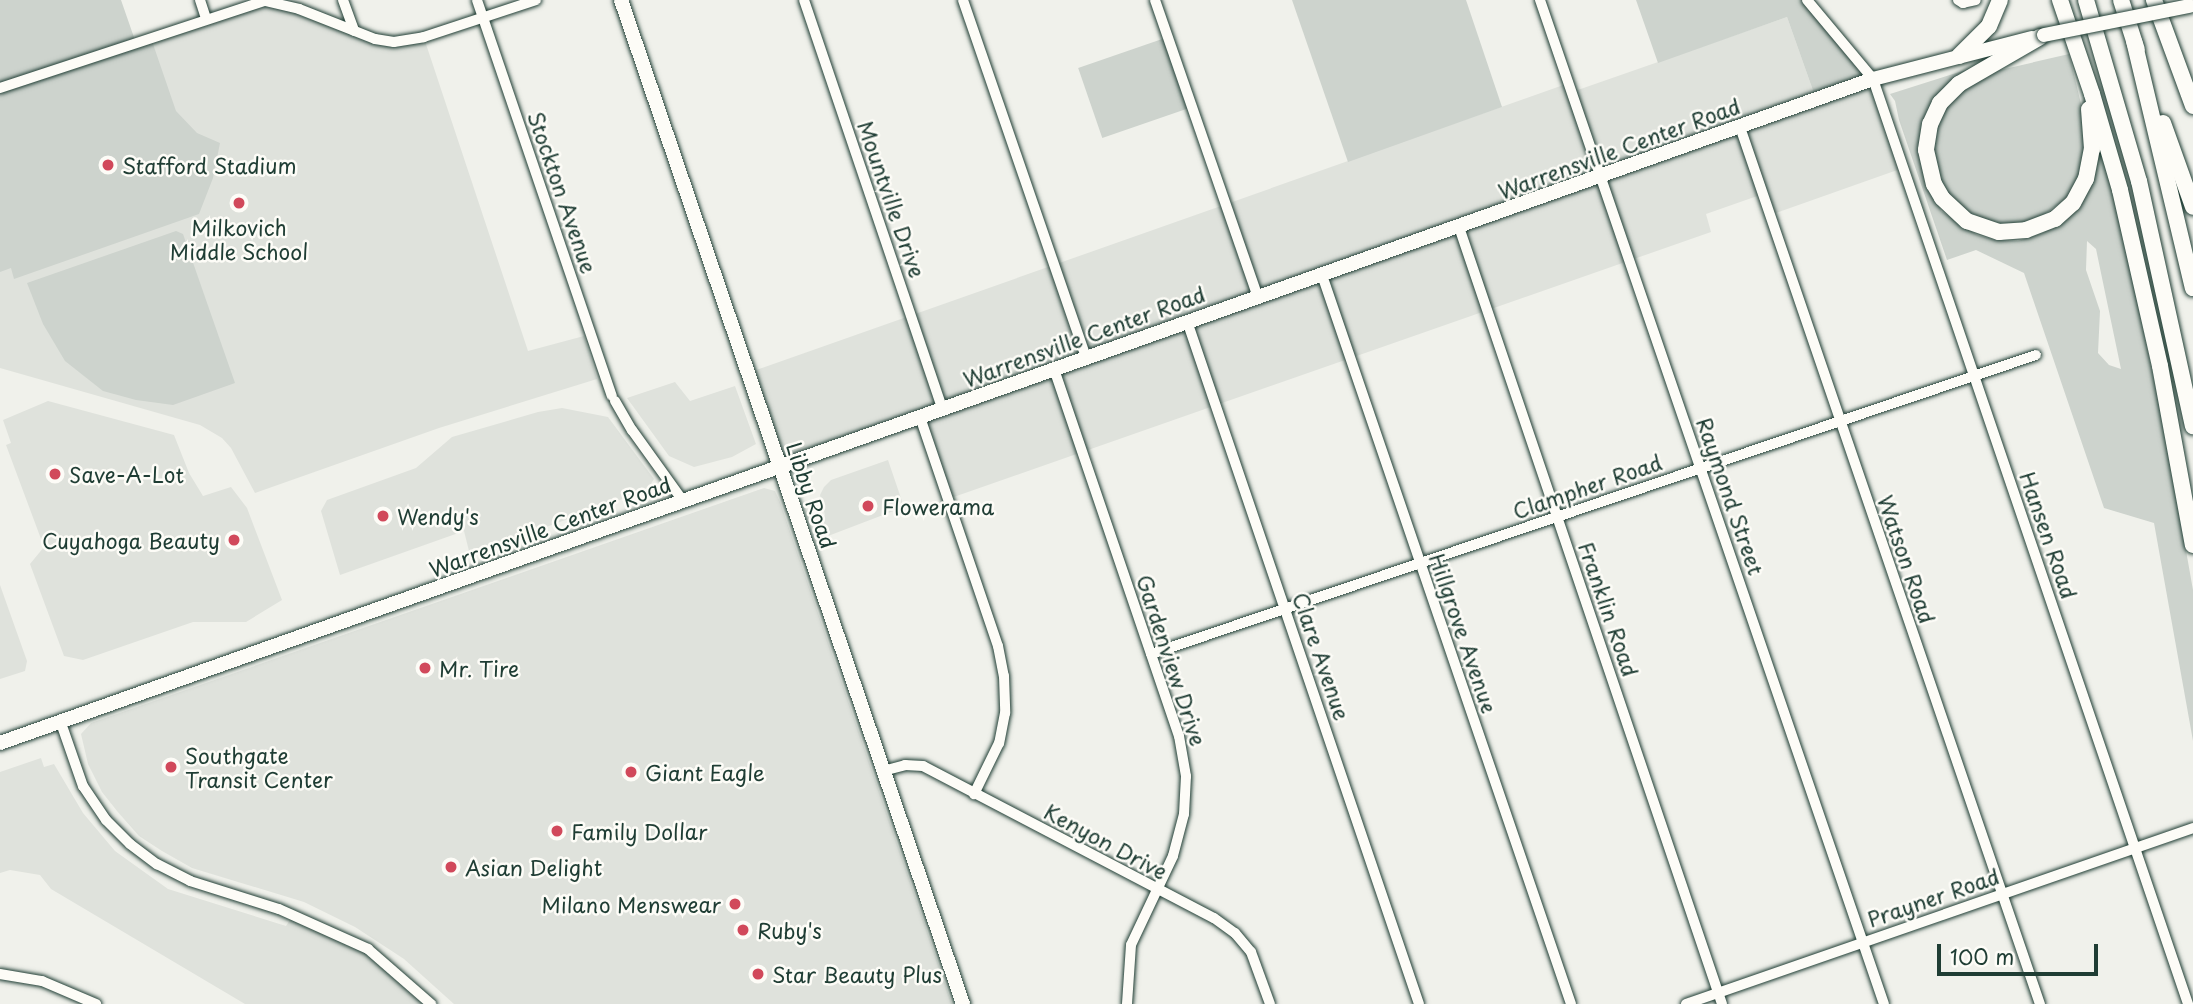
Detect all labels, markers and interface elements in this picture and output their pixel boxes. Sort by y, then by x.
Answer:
street label: Warrensville Center Road [1493,92,1745,204]
street label: Stockton Avenue [524,109,602,275]
street label: Mountville Drive [853,117,931,281]
place label: Stafford Stadium [122,152,297,178]
marker: Stafford Stadium [100,157,116,173]
marker: Milkovich Middle School [231,195,247,211]
place label: Milkovich Middle School [169,214,309,264]
street label: Warrensville Center Road [958,280,1210,392]
street label: Raymond Street [1692,414,1770,578]
street label: Libby Road [782,438,842,552]
street label: Clampher Road [1509,449,1665,523]
place label: Save-A-Lot [69,461,184,487]
marker: Save-A-Lot [47,466,63,482]
street label: Hansen Road [2015,468,2083,602]
street label: Warrensville Center Road [424,470,676,582]
street label: Watson Road [1873,492,1941,626]
place label: Flowerama [882,493,994,519]
marker: Flowerama [860,498,876,514]
place label: Wendy's [397,503,479,529]
marker: Wendy's [375,508,391,524]
place label: Cuyahoga Beauty [40,527,220,553]
marker: Cuyahoga Beauty [226,532,242,548]
street label: Franklin Road [1574,538,1644,680]
street label: Hillgrove Avenue [1425,550,1503,716]
street label: Gardenview Drive [1132,571,1212,749]
street label: Clare Avenue [1288,589,1356,723]
place label: Mr. Tire [439,655,520,681]
marker: Mr. Tire [417,660,433,676]
place label: Southgate Transit Center [185,742,333,792]
marker: Southgate Transit Center [163,759,179,775]
place label: Giant Eagle [645,759,765,785]
marker: Giant Eagle [623,764,639,780]
street label: Kenyon Drive [1040,798,1172,884]
place label: Family Dollar [571,818,708,844]
marker: Family Dollar [549,823,565,839]
place label: Asian Delight [465,854,600,880]
marker: Asian Delight [443,859,459,875]
street label: Prayner Road [1863,862,2003,932]
place label: Milano Menswear [542,891,721,917]
marker: Milano Menswear [727,896,743,912]
place label: Ruby's [757,917,822,943]
marker: Ruby's [735,922,751,938]
scale bar [1941,930,2102,974]
text: 100 m [1950,940,2014,972]
place label: Star Beauty Plus [772,961,943,987]
marker: Star Beauty Plus [750,966,766,982]

